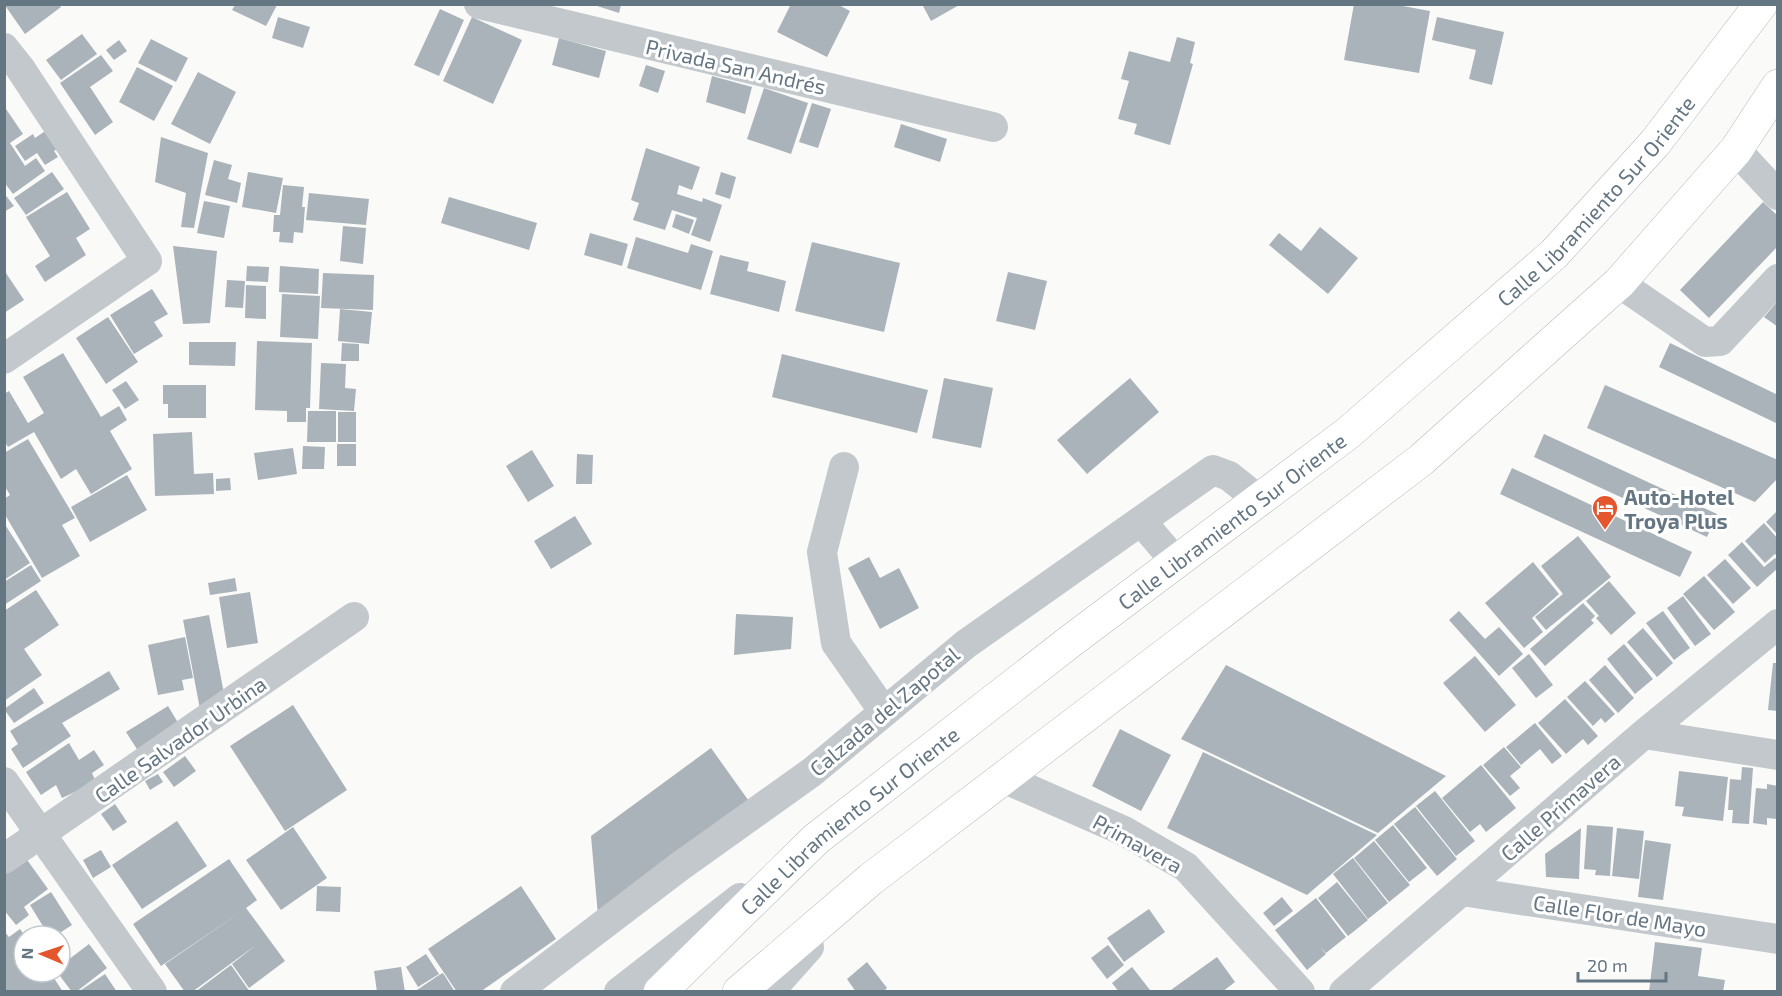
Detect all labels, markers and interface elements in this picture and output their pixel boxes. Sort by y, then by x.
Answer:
street label: Privada San Andrés [644,33,828,99]
street label: Calle Libramiento Sur Oriente [1491,90,1699,311]
street label: Calle Libramiento Sur Oriente [1112,427,1350,614]
place label: Auto-Hotel Troya Plus [1624,484,1734,534]
hotel icon: Auto-Hotel Troya Plus [1590,493,1620,531]
street label: Calzada del Zapotal [804,641,964,781]
street label: Calle Salvador Urbina [89,670,271,808]
street label: Calle Libramiento Sur Oriente [735,721,963,919]
street label: Calle Primavera [1495,748,1625,866]
street label: Primavera [1089,808,1187,878]
street label: Calle Flor de Mayo [1532,889,1708,941]
north arrow [12,924,72,984]
scale bar [1578,945,1666,983]
text: N [17,947,36,960]
text: 20 m [1587,954,1628,976]

